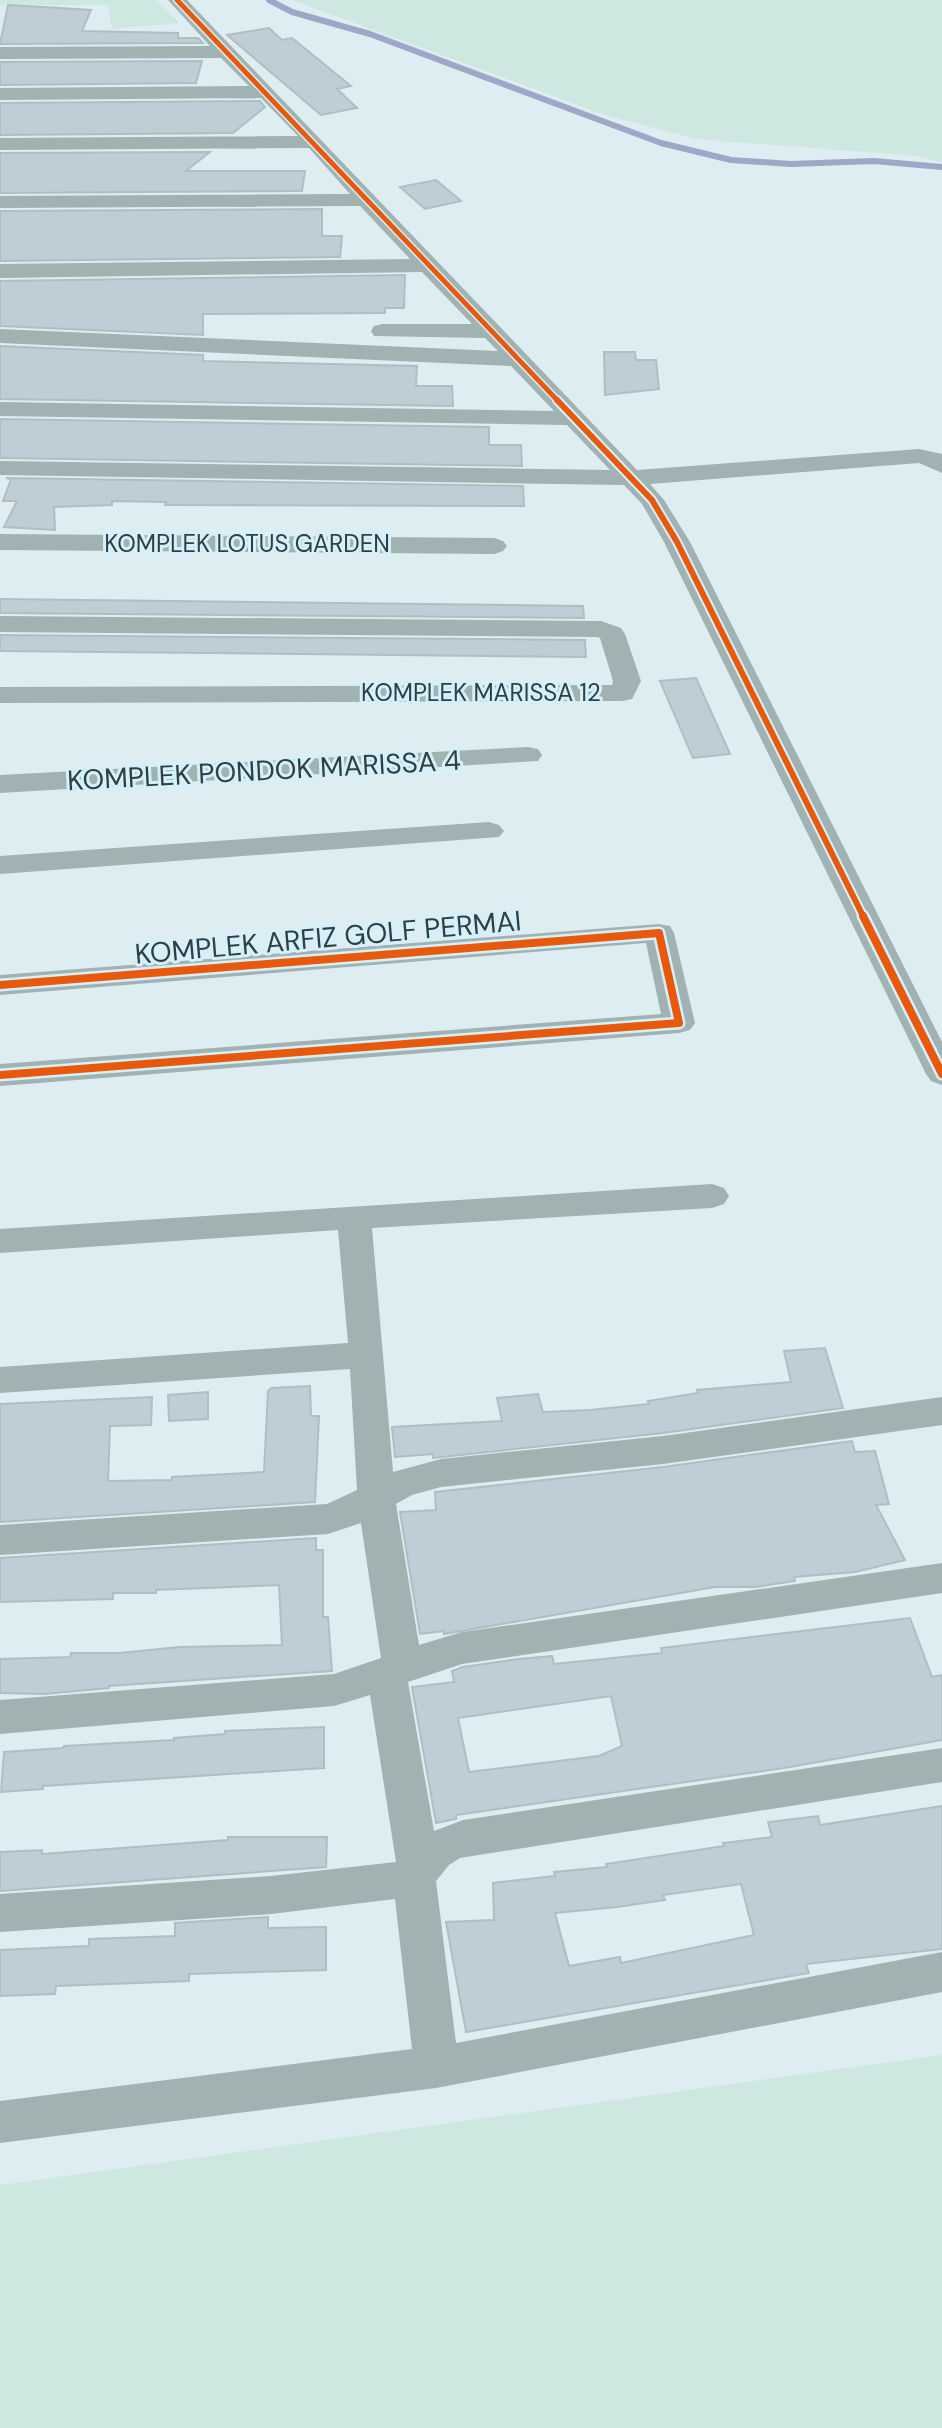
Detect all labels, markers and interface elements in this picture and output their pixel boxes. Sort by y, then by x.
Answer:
street label: KOMPLEK LOTUS GARDEN [104,528,390,559]
street label: KOMPLEK MARISSA 12 [361,677,601,708]
street label: KOMPLEK PONDOK MARISSA 4 [66,742,462,799]
street label: KOMPLEK ARFIZ GOLF PERMAI [133,902,523,973]

